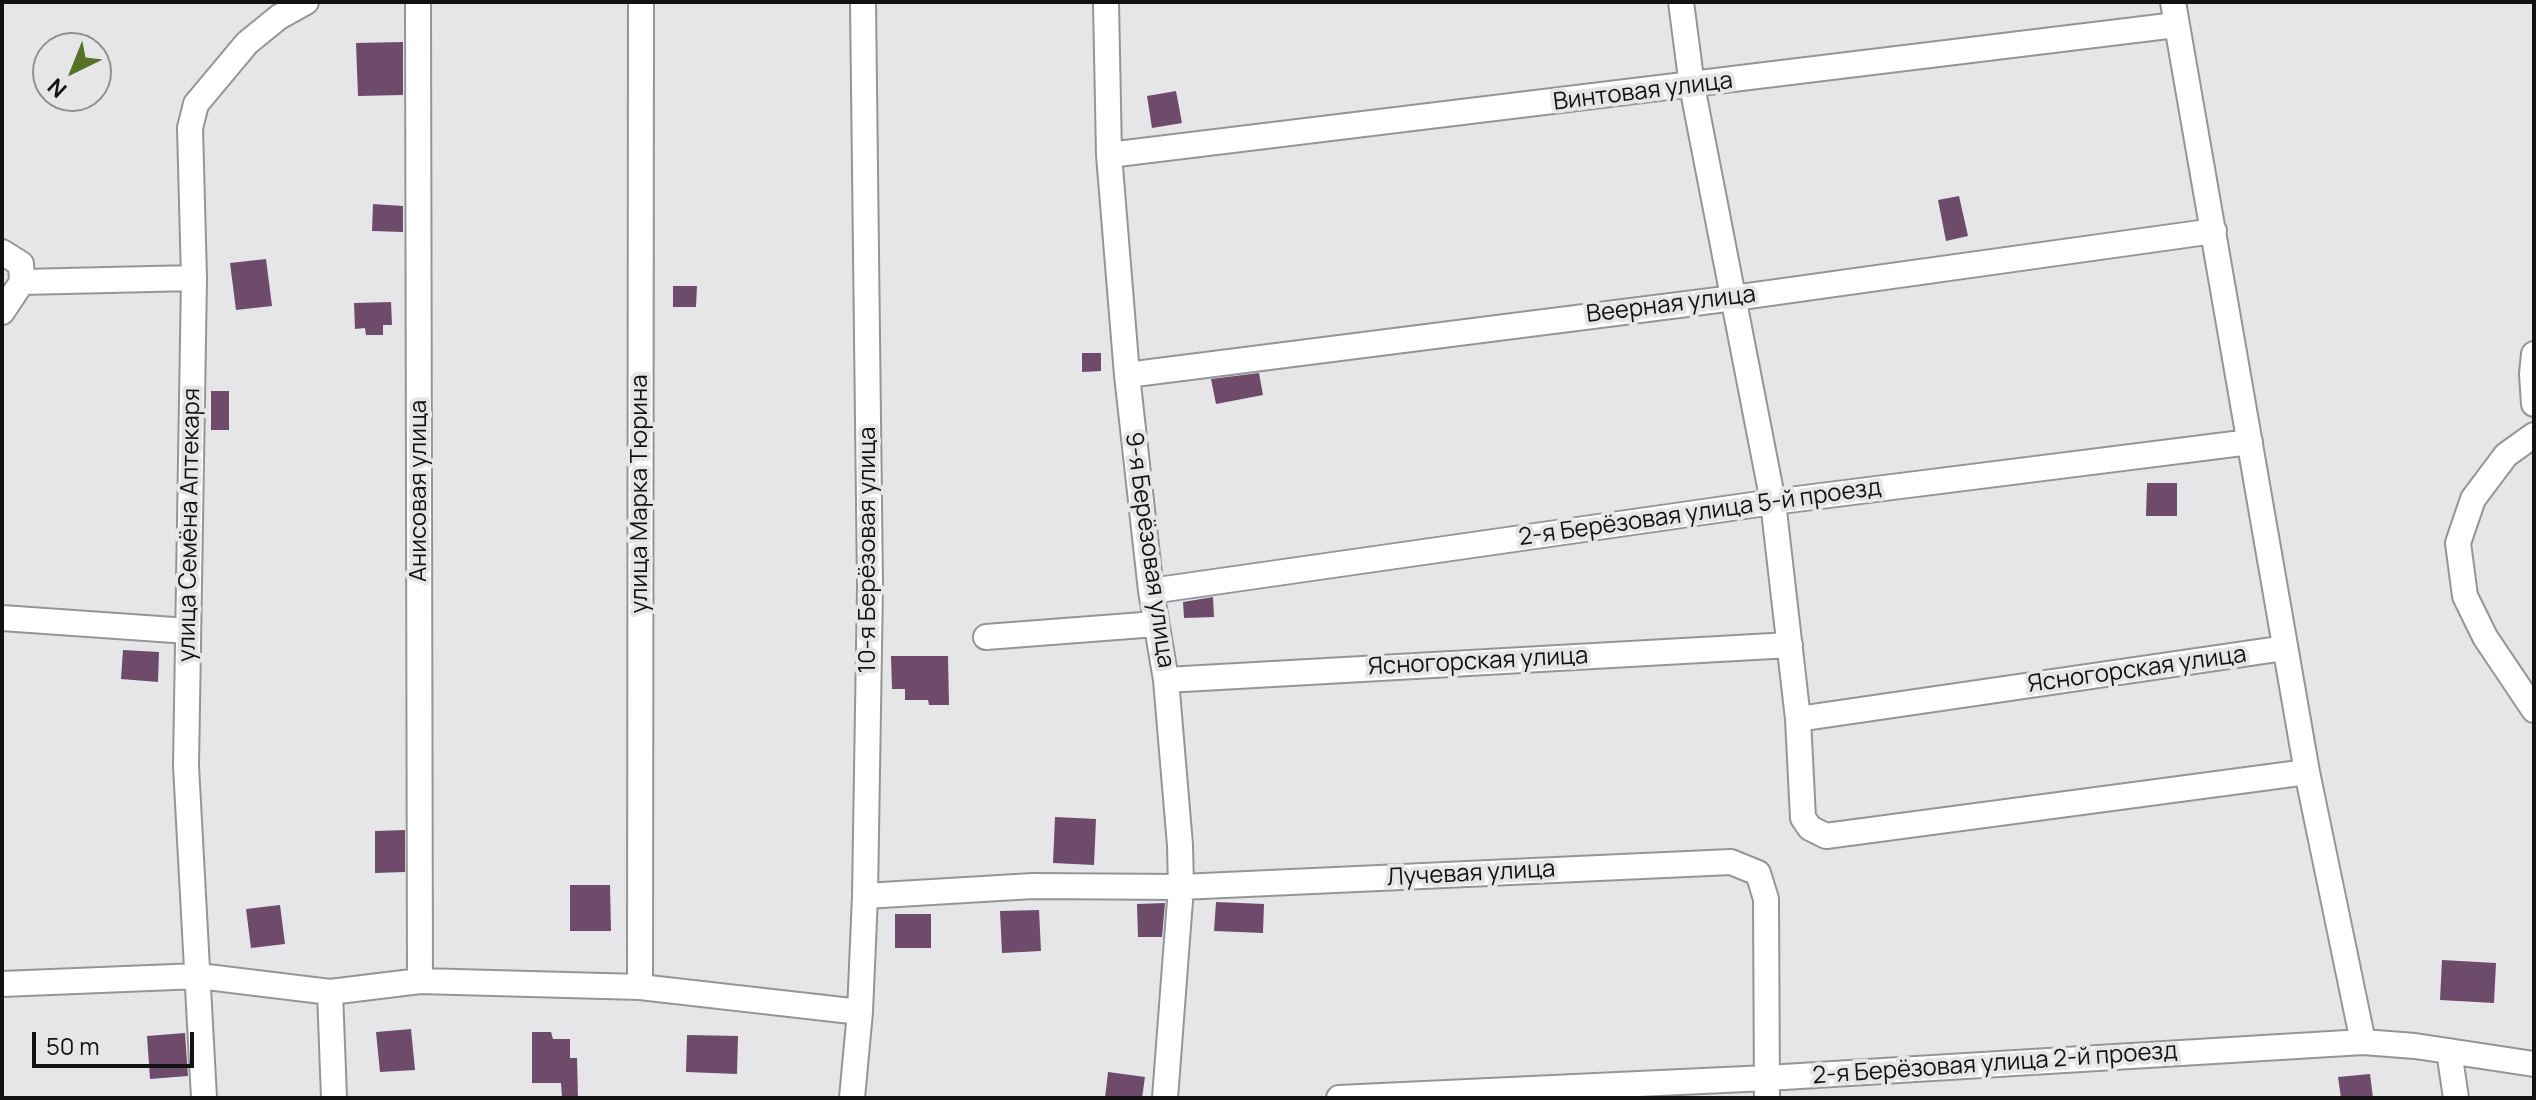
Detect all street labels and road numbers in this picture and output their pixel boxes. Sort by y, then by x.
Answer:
street label: Винтовая улица [1552,67,1734,117]
street label: Веерная улица [1585,280,1757,330]
street label: улица Марка Тюрина [626,374,654,614]
street label: улица Семёна Аптекаря [173,388,207,662]
street label: Анисовая улица [405,400,433,582]
street label: 10-я Берёзовая улица [854,427,882,673]
street label: 9-я Берёзовая улица [1118,430,1180,670]
street label: 2-я Берёзовая улица 5-й проезд [1517,473,1883,553]
street label: Ясногорская улица [2026,640,2248,700]
street label: Ясногорская улица [1367,642,1589,682]
street label: Лучевая улица [1386,855,1556,893]
street label: 2-я Берёзовая улица 2-й проезд [1812,1037,2178,1091]

